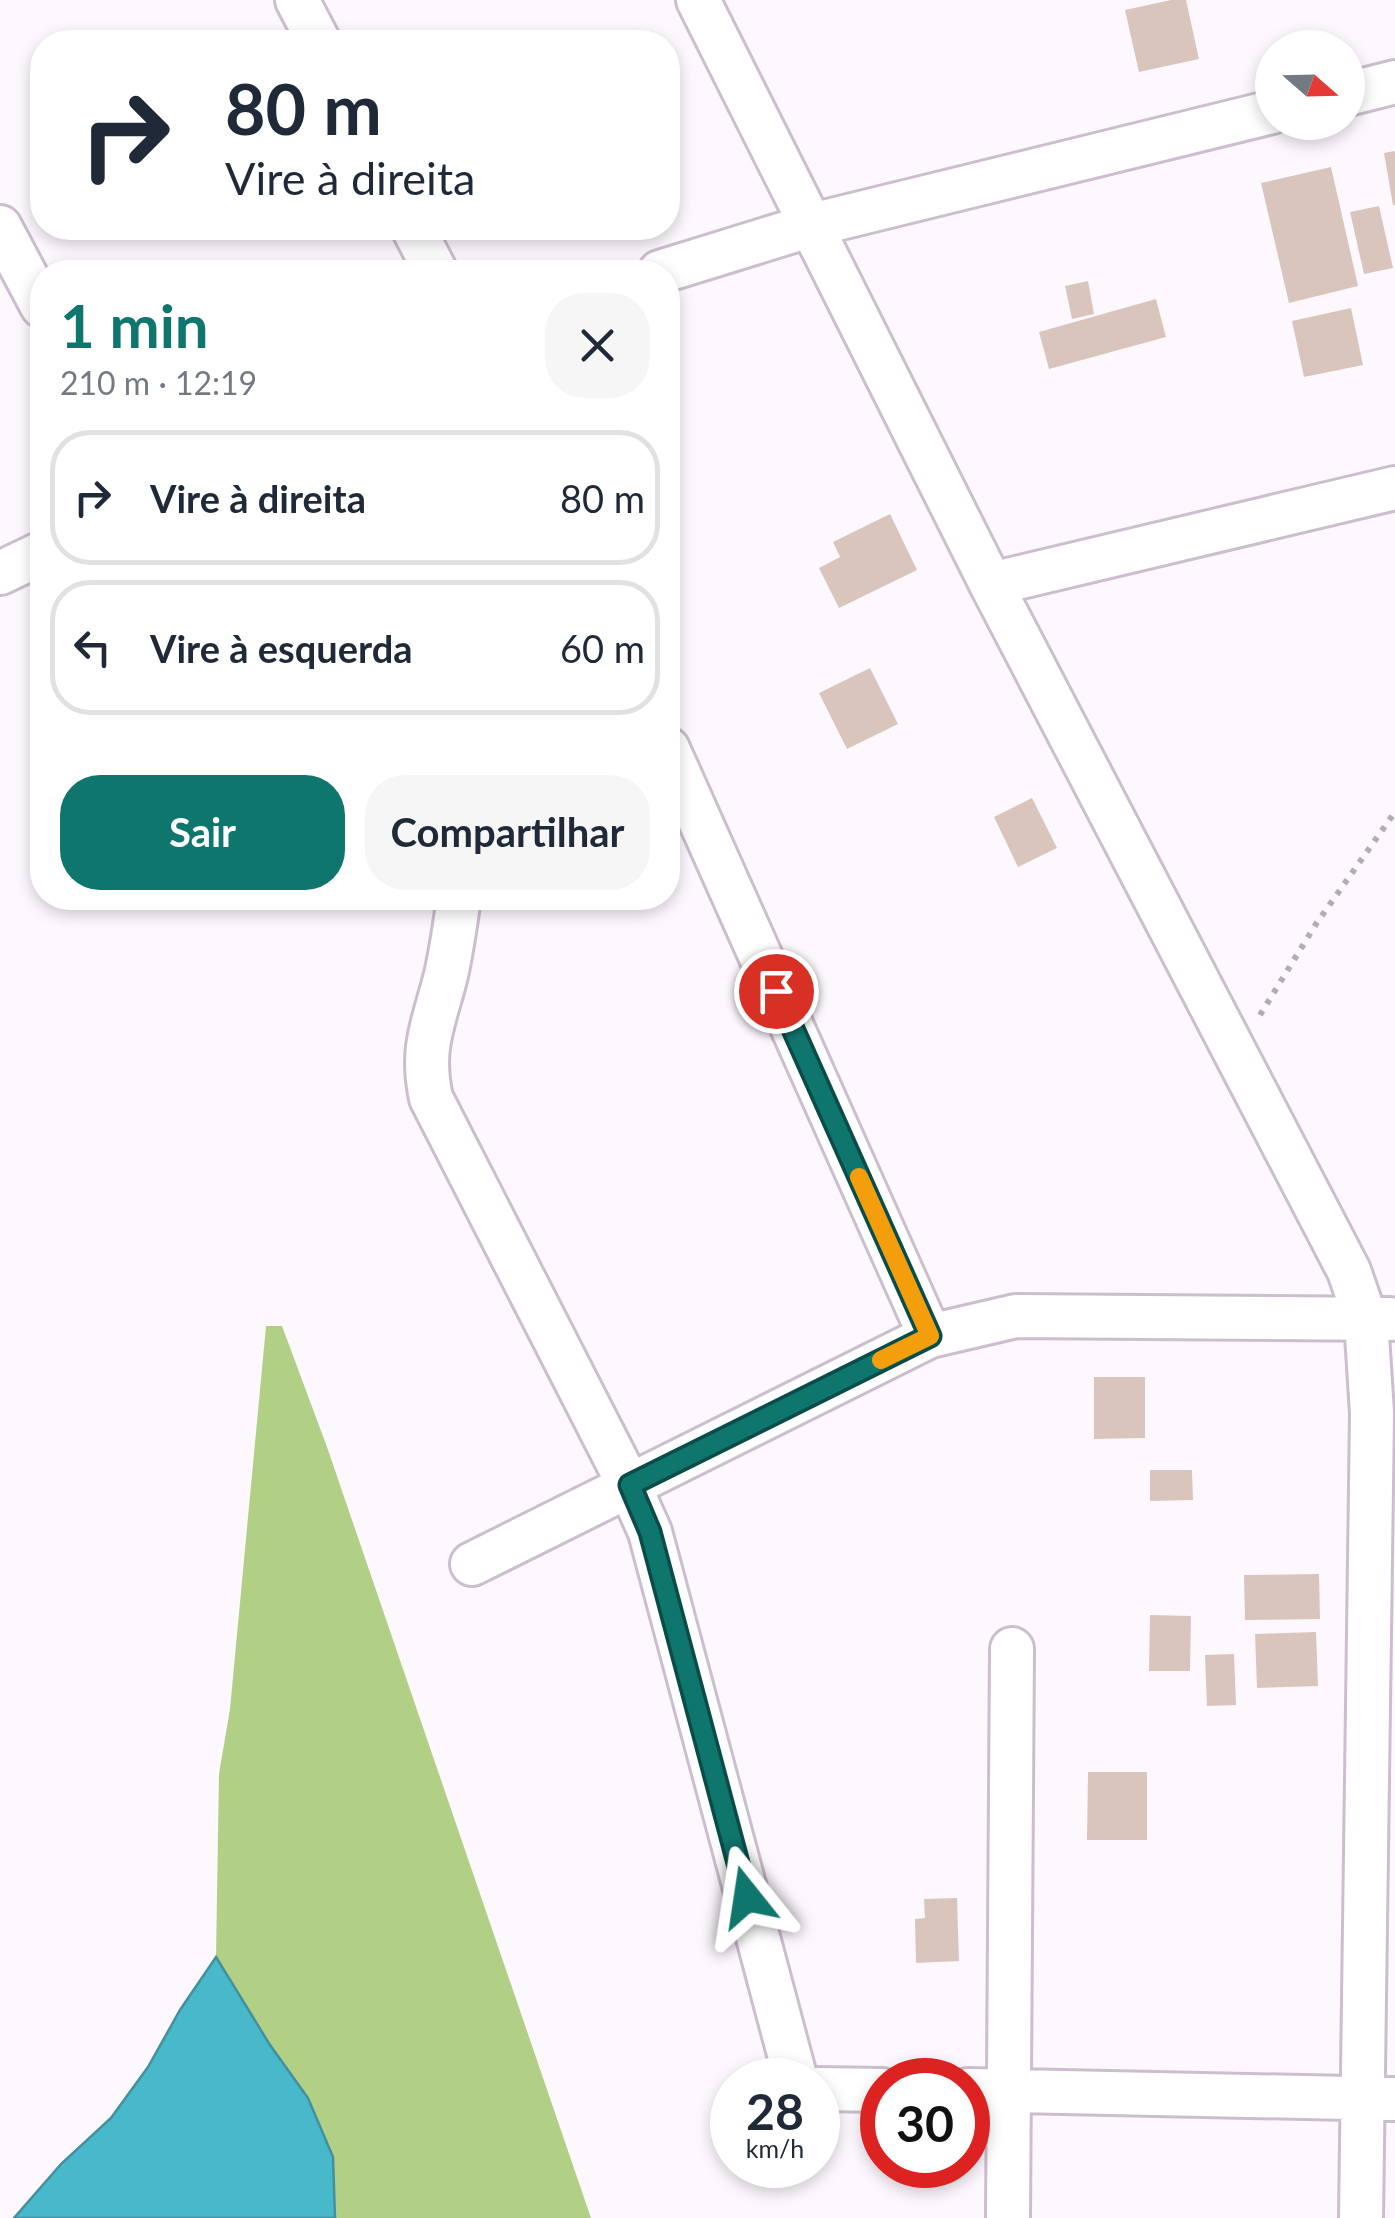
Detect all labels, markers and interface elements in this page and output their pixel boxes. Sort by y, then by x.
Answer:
north arrow [1255,30,1365,140]
map controls [1255,30,1365,140]
text: 80 m [225,66,382,150]
icon: right [60,70,190,200]
text: Vire à direita [225,151,475,205]
text: 1 min [60,289,209,361]
button: close [545,293,650,398]
text: 210 m · 12:19 [60,363,257,402]
icon: right [65,470,120,525]
text: Vire à direita [150,475,366,521]
text: 80 m [560,475,645,521]
icon: left [65,620,120,675]
text: Vire à esquerda [150,625,413,671]
text: 60 m [560,625,645,671]
button: Sair [60,775,345,890]
button: Compartilhar [365,775,650,890]
pin [734,949,819,1034]
icon: arrive [749,964,804,1019]
position arrow [695,1845,799,1949]
speed limit sign: 30 [860,2058,990,2188]
text: 28 [746,2081,804,2141]
text: km/h [746,2133,804,2163]

